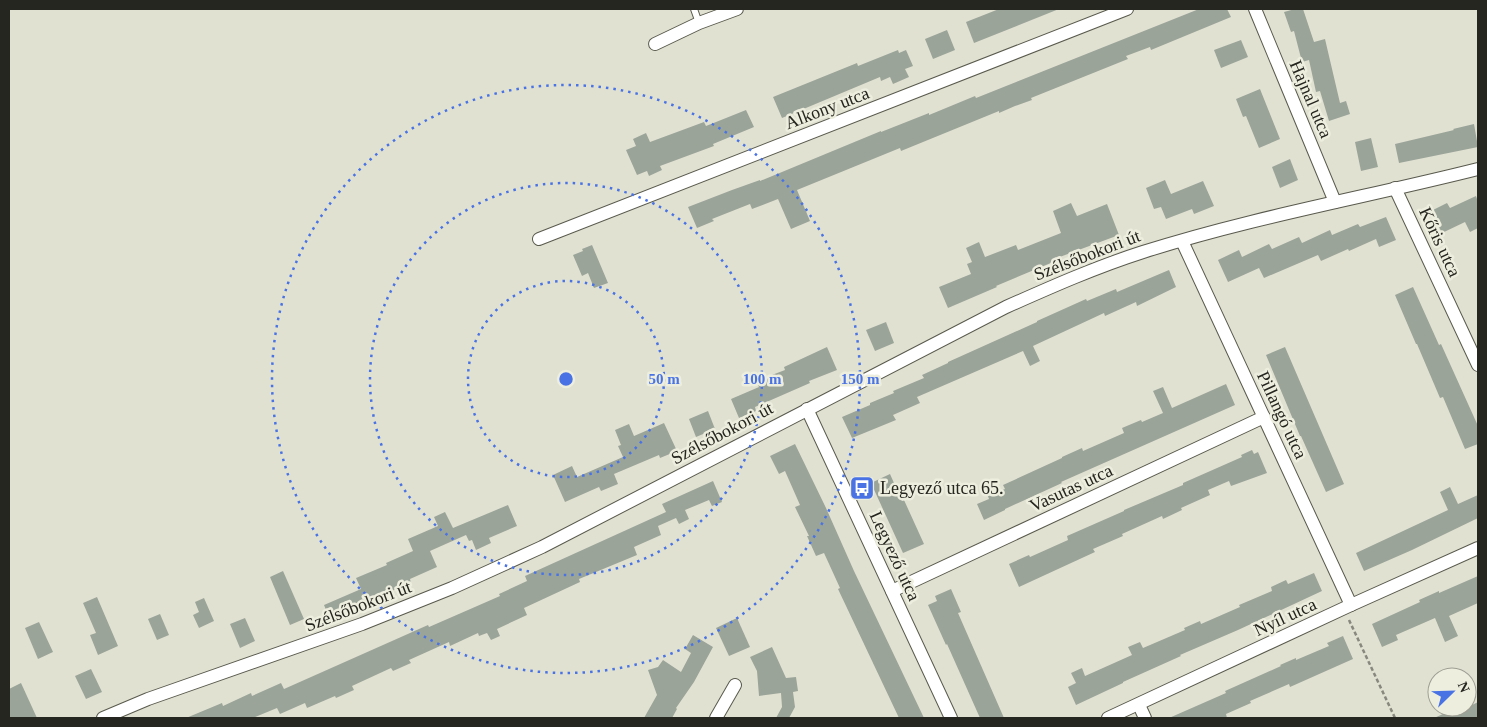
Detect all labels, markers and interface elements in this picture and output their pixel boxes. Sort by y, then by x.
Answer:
street label: Hajnal utca [1286,57,1336,141]
street label: Alkony utca [782,83,872,133]
street label: Kőris utca [1415,204,1465,280]
street label: Szélsőbokori út [1031,226,1143,284]
street label: Pillangó utca [1253,368,1311,462]
centre of rings [557,370,575,388]
text: 50 m [648,371,680,387]
text: 100 m [743,371,782,387]
text: 150 m [841,371,880,387]
street label: Szélsőbokori út [668,398,776,468]
street label: Vasutas utca [1026,460,1116,516]
bus stop icon: Legyező utca 65. [849,475,875,501]
place label: Legyező utca 65. [880,478,1003,498]
street label: Legyező utca [866,508,924,604]
street label: Szélsőbokori út [302,577,414,635]
street label: Nyíl utca [1251,594,1319,640]
north arrow [1427,667,1477,717]
text: N [1455,680,1472,695]

